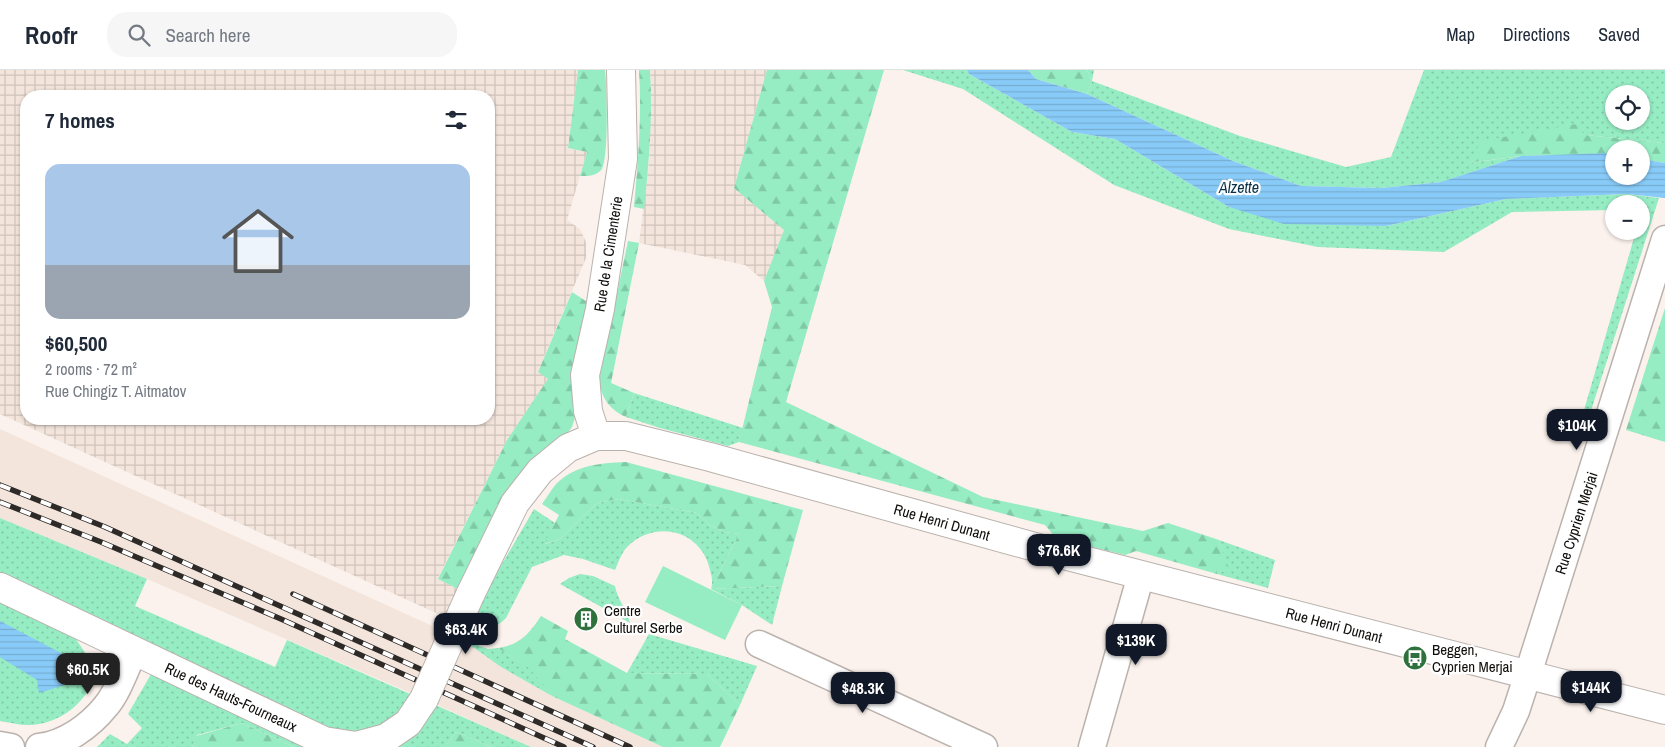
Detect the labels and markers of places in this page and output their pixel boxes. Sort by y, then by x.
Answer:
pin: $104K [1542,408,1612,451]
pin: $76.6K [1018,534,1100,576]
place label: Centre Culturel Serbe [604,600,683,638]
building icon: Centre Culturel Serbe [573,606,599,632]
pin: $63.4K [425,612,507,655]
pin: $139K [1101,624,1171,666]
place label: Beggen, Cyprien Merjai [1432,639,1513,677]
bus stop icon: Beggen, Cyprien Merjai [1402,645,1428,671]
pin: $60.5K [47,652,129,695]
pin: $144K [1556,670,1626,713]
pin: $48.3K [822,672,904,714]

